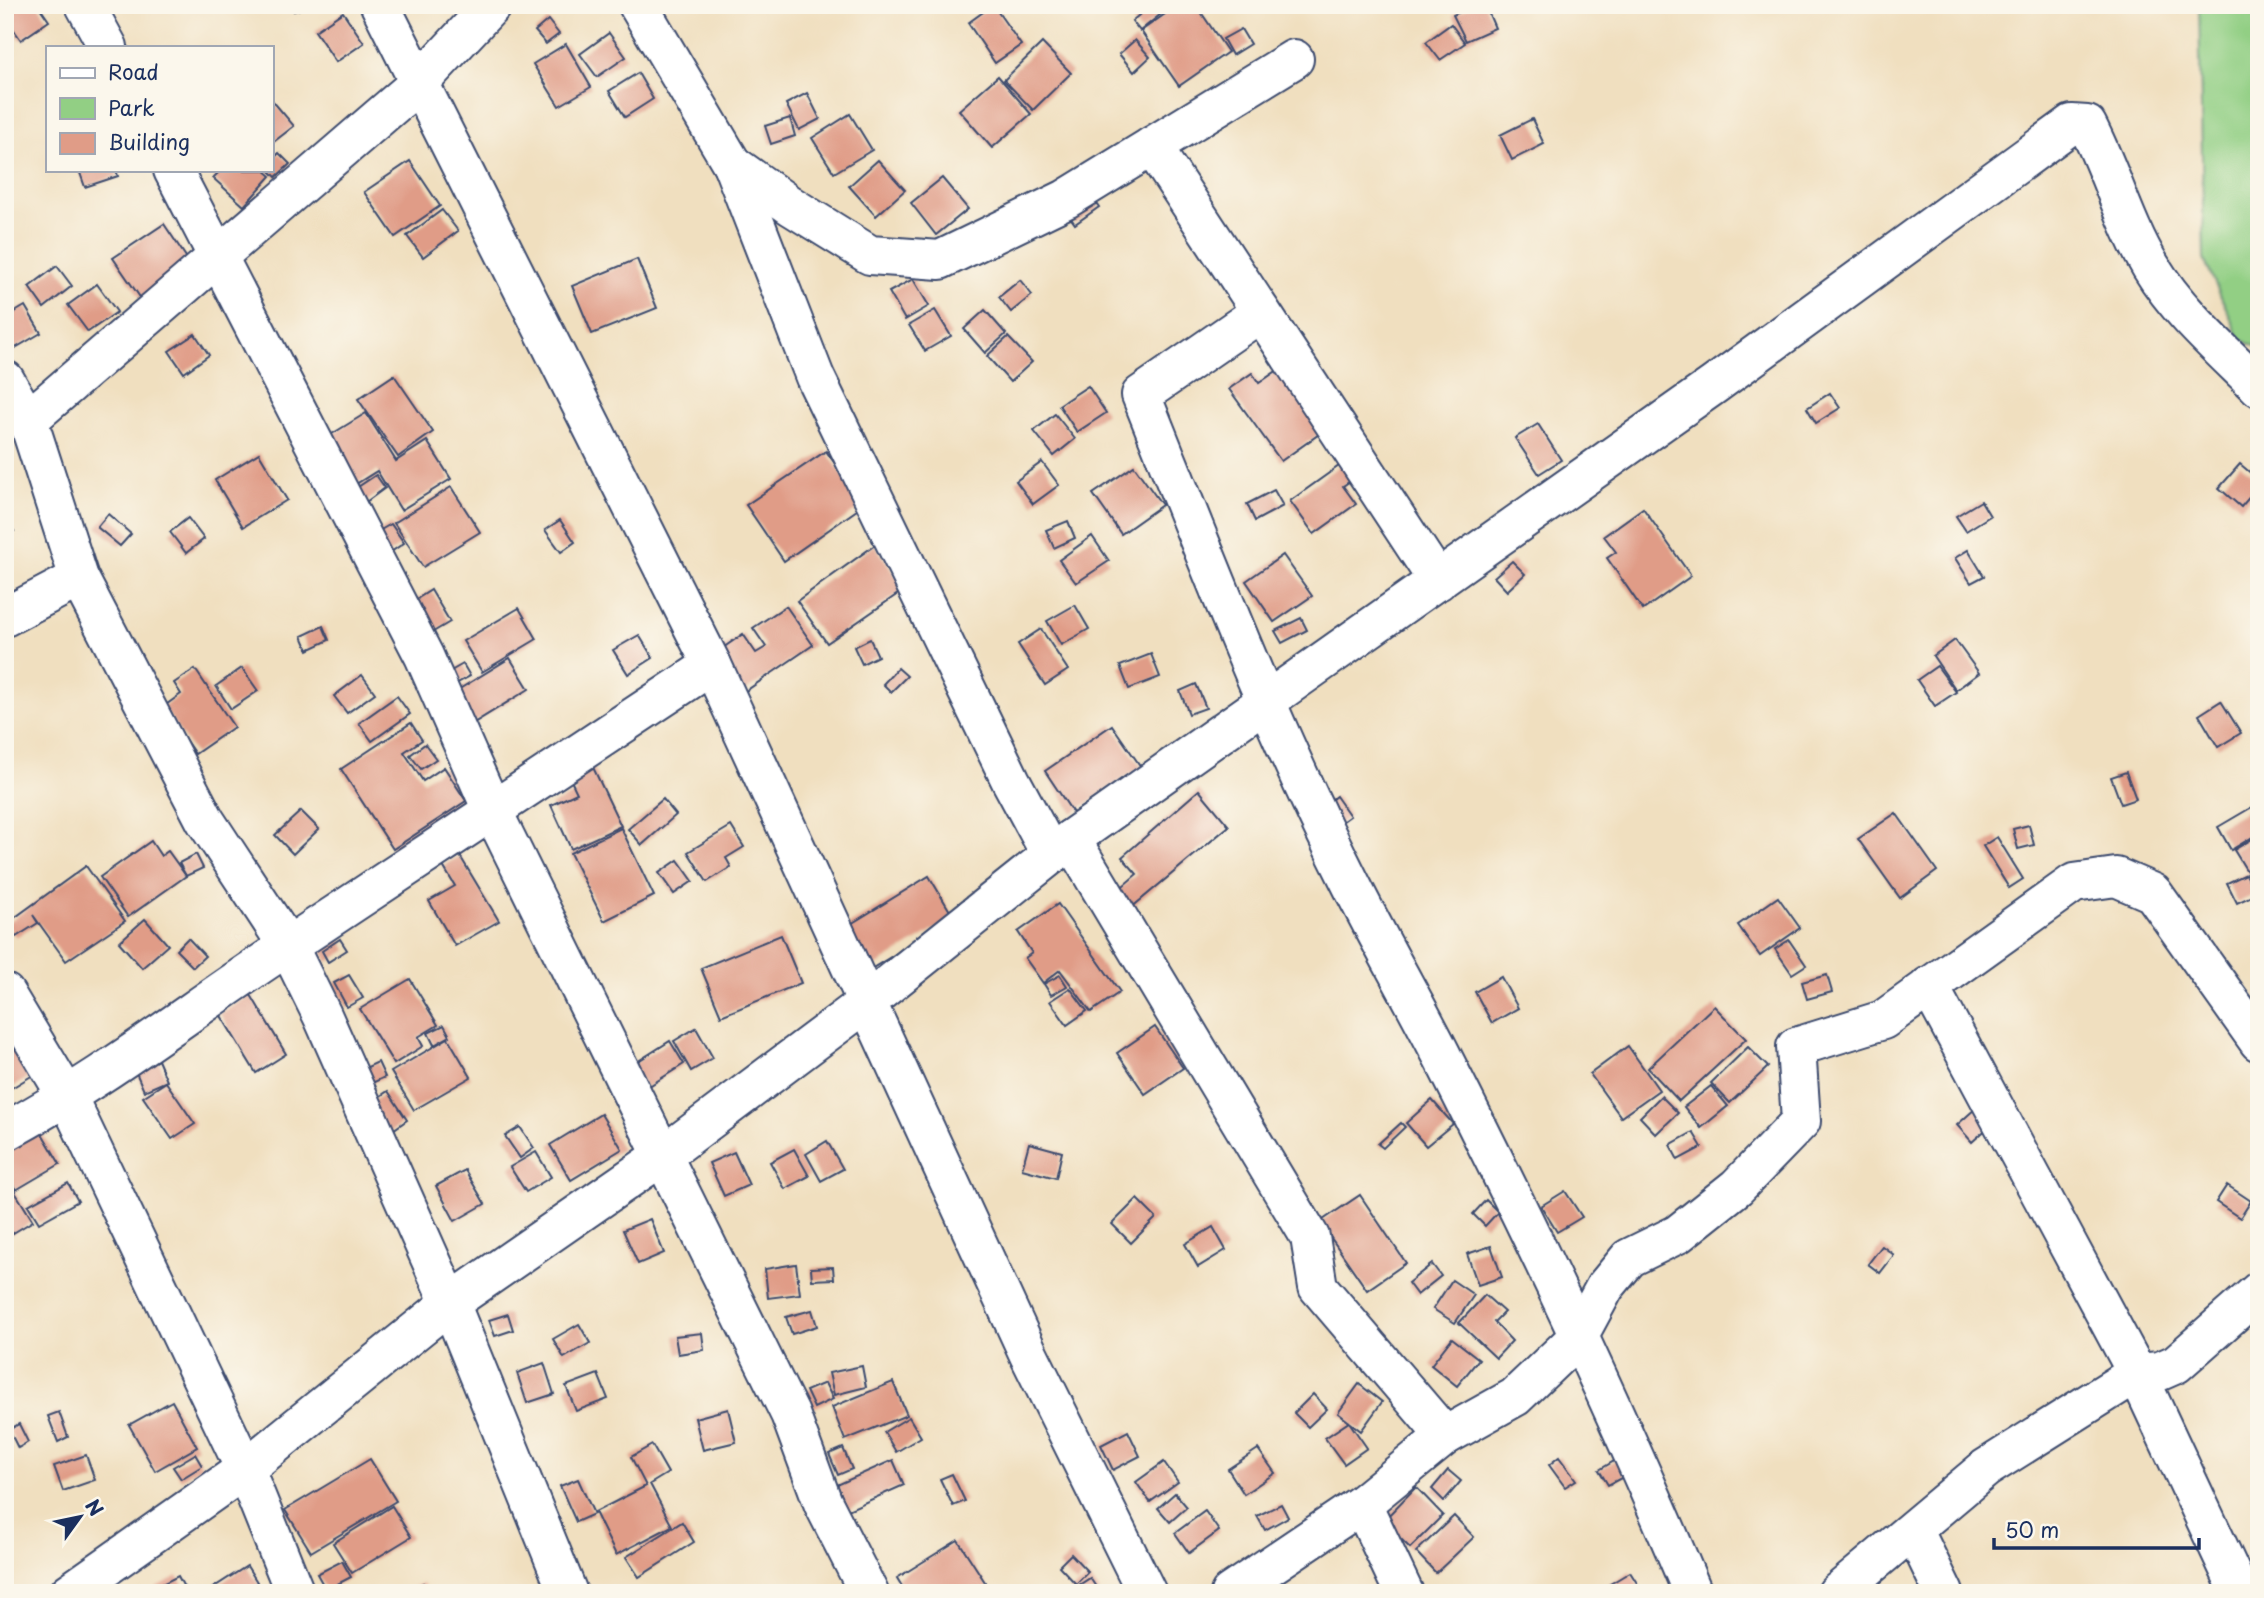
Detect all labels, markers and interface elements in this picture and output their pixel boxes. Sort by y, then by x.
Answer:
legend [46,46,273,172]
text: Road [108,55,159,87]
text: Park [108,91,155,123]
text: Building [108,125,190,157]
north arrow [46,1482,116,1552]
text: N [79,1493,111,1521]
scale bar [1994,1507,2199,1551]
text: 50 m [2005,1513,2059,1545]

